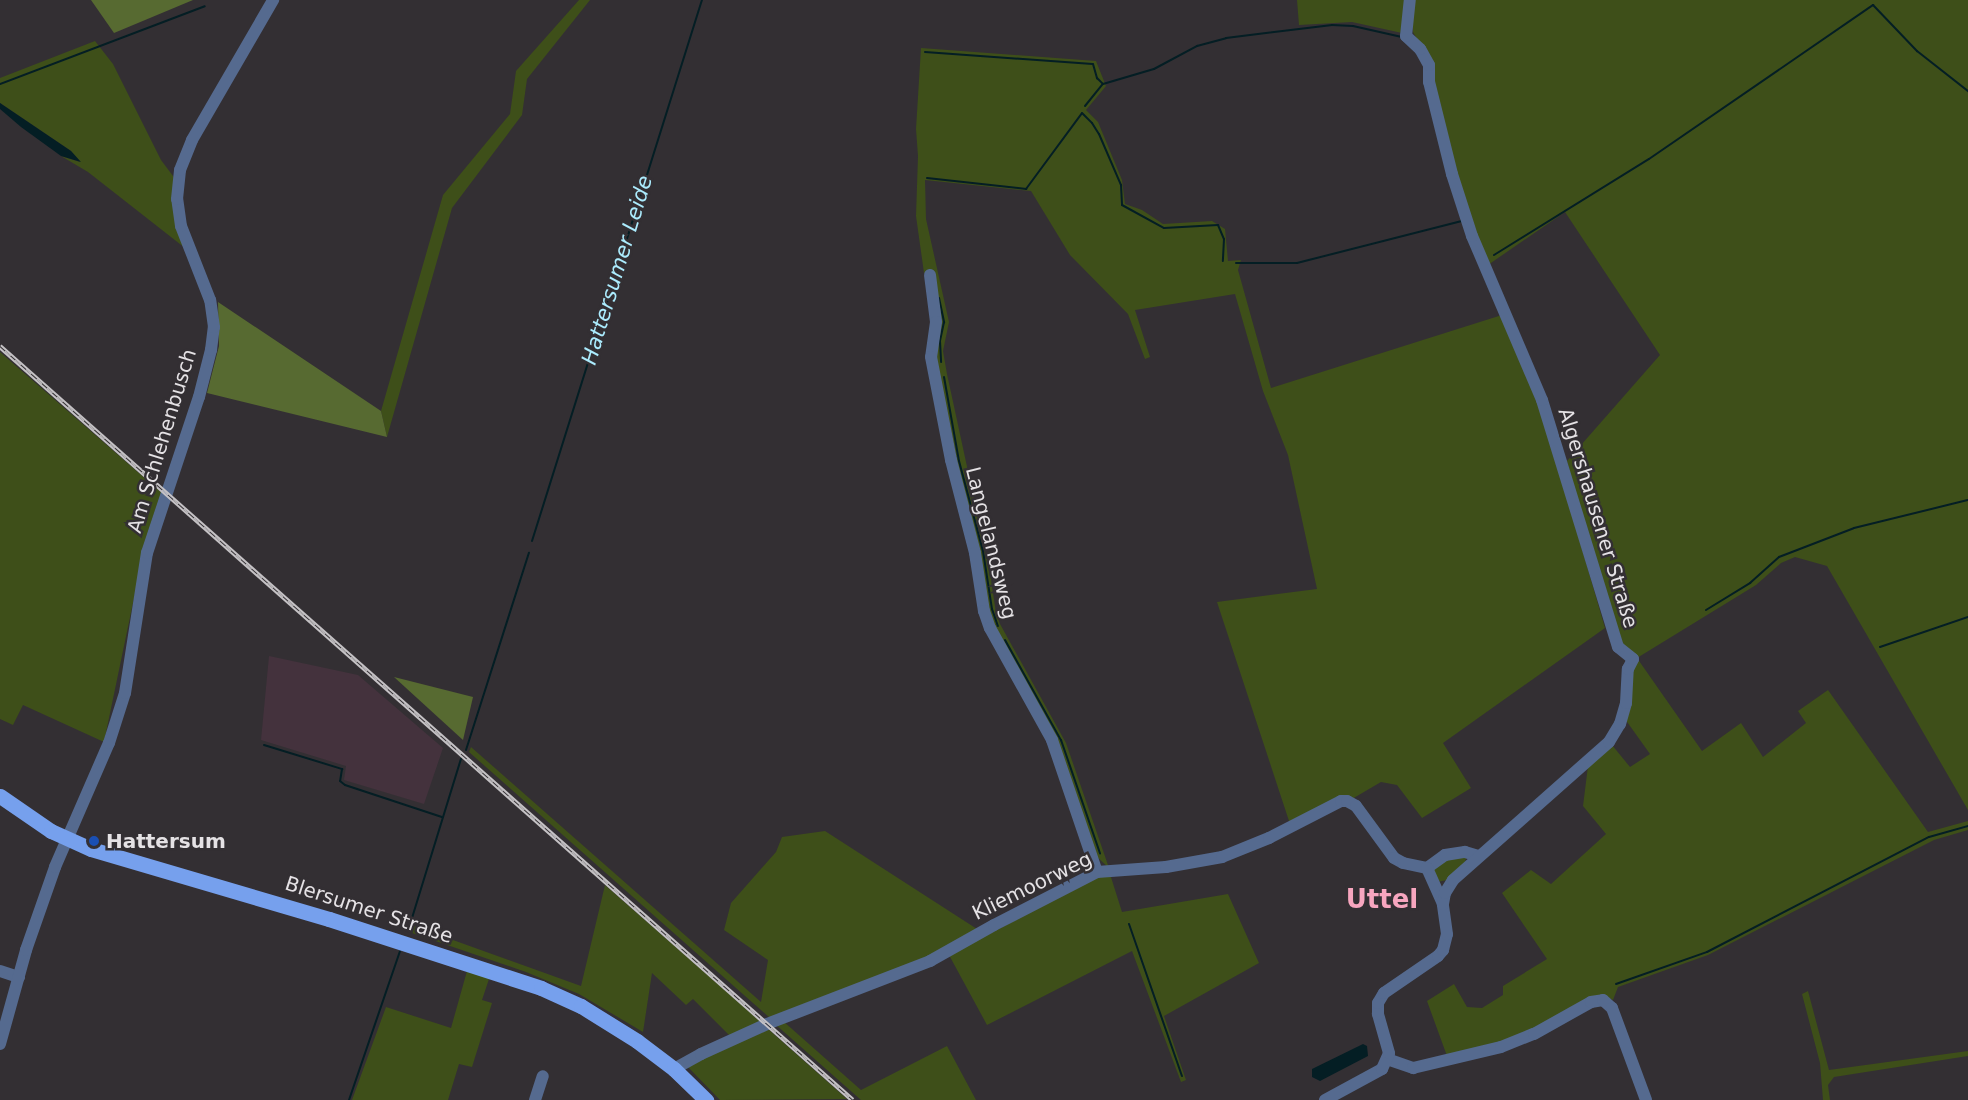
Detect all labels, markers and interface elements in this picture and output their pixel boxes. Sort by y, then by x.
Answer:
water label: Hattersumer Leide [576,172,658,368]
street label: Am Schlehenbusch [123,346,201,536]
street label: Algershausener Straße [1553,405,1643,631]
street label: Langelandsweg [960,464,1022,622]
place label: Hattersum [106,829,226,853]
marker: Hattersum [87,834,101,848]
street label: Kliemoorweg [968,847,1096,925]
street label: Blersumer Straße [282,872,456,948]
district label: Uttel [1346,884,1418,916]

